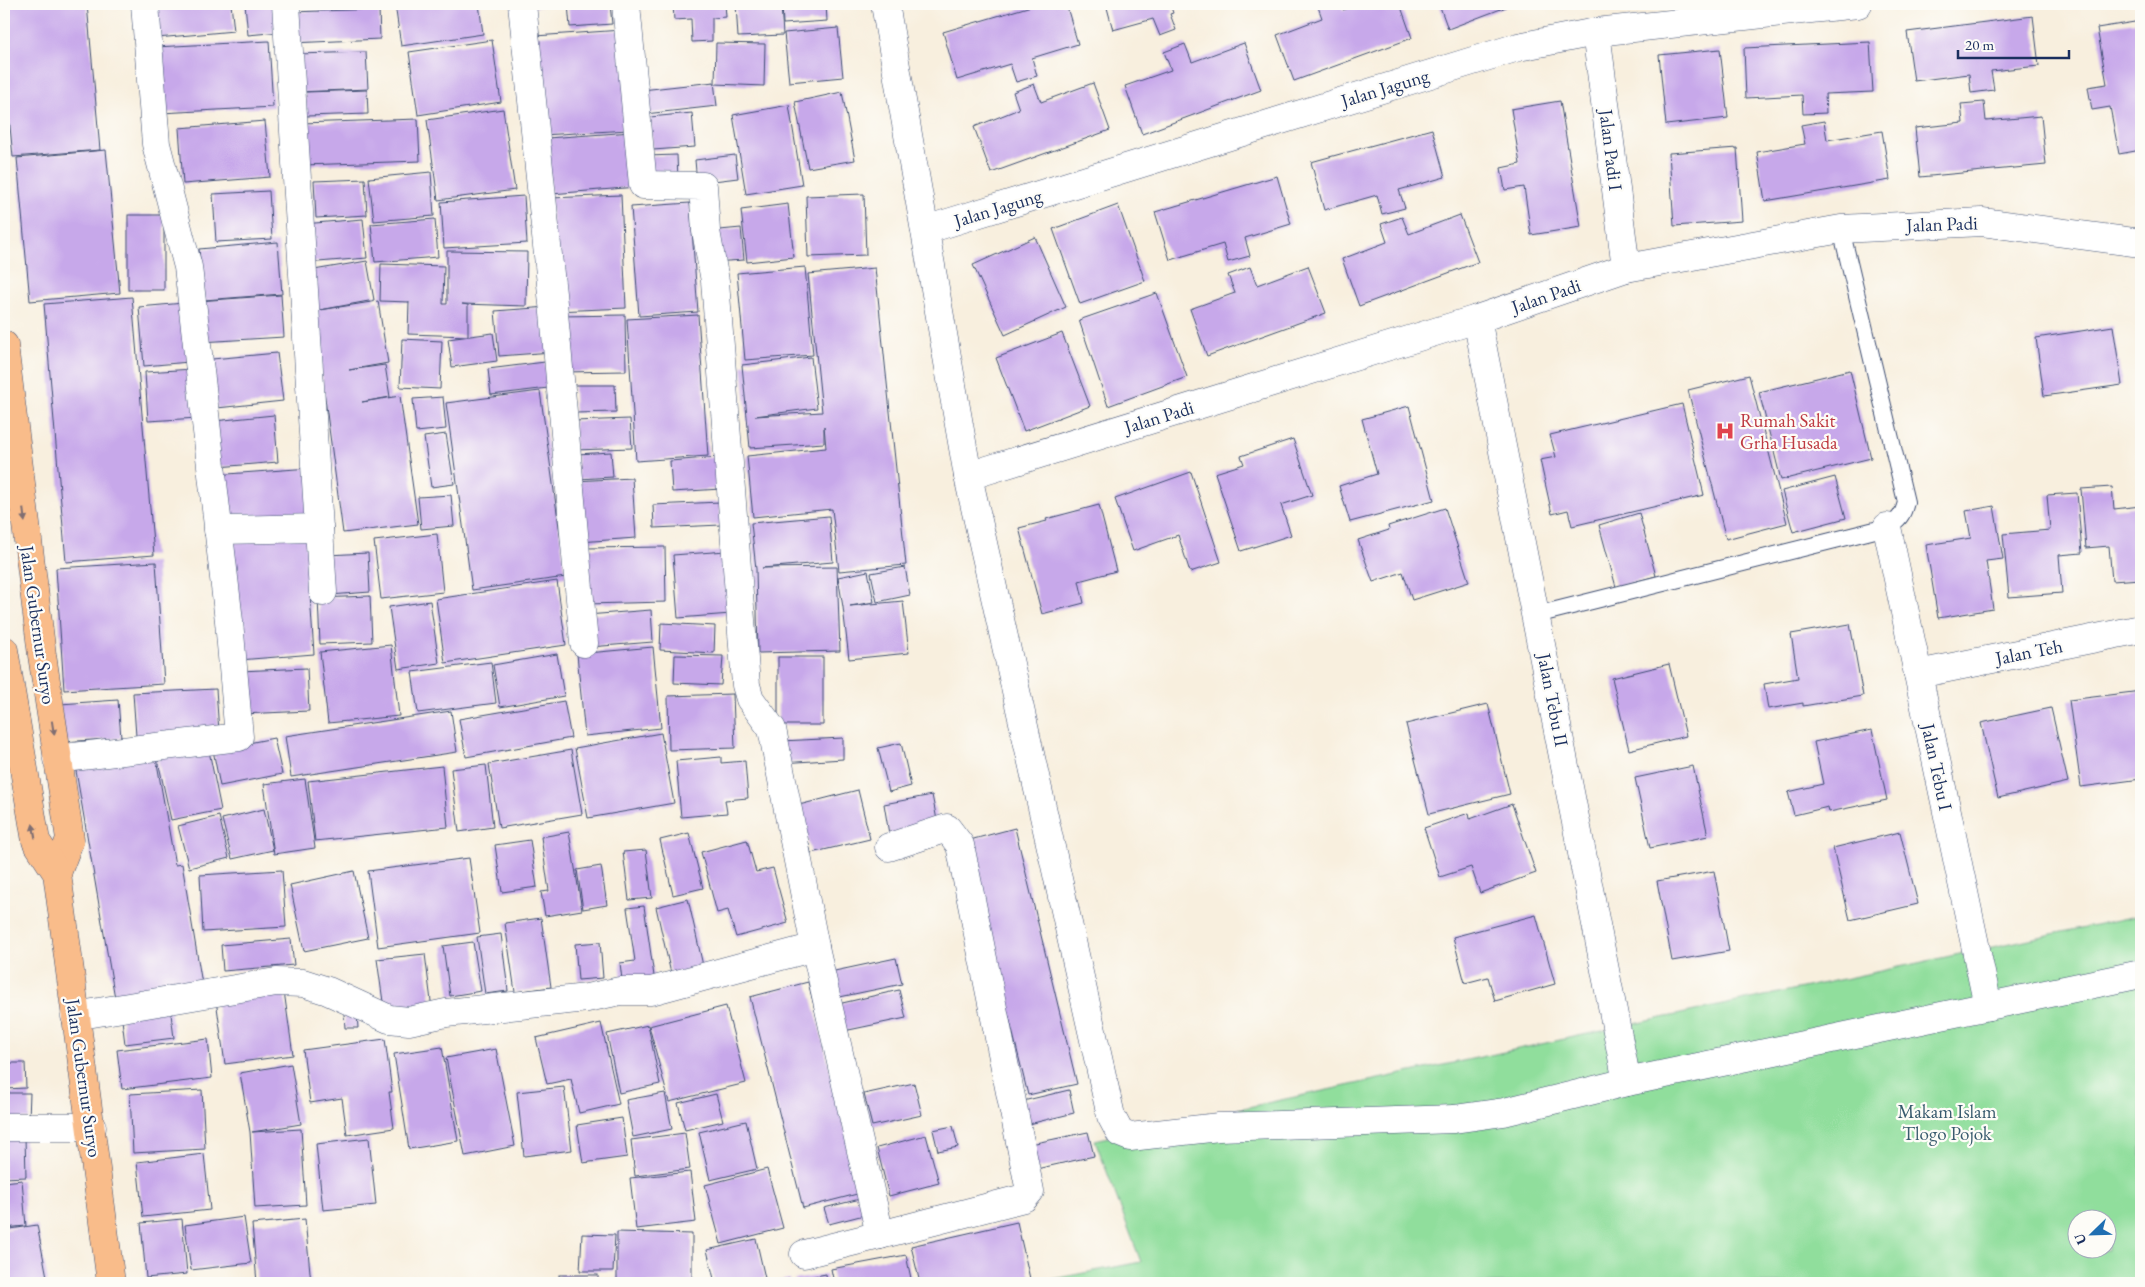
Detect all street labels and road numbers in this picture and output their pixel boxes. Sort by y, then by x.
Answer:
street label: Jalan Jagung [1336,63,1433,114]
street label: Jalan Padi I [1593,106,1628,193]
street label: Jalan Jagung [949,183,1046,234]
street label: Jalan Padi [1904,210,1978,238]
street label: Jalan Padi [1506,272,1584,320]
street label: Jalan Padi [1119,395,1197,440]
street label: Jalan Gubernur Suryo [14,542,62,706]
street label: Jalan Teh [1991,633,2065,671]
street label: Jalan Tebu II [1531,649,1574,749]
street label: Jalan Tebu I [1915,719,1959,813]
street label: Jalan Gubernur Suryo [60,995,108,1159]

